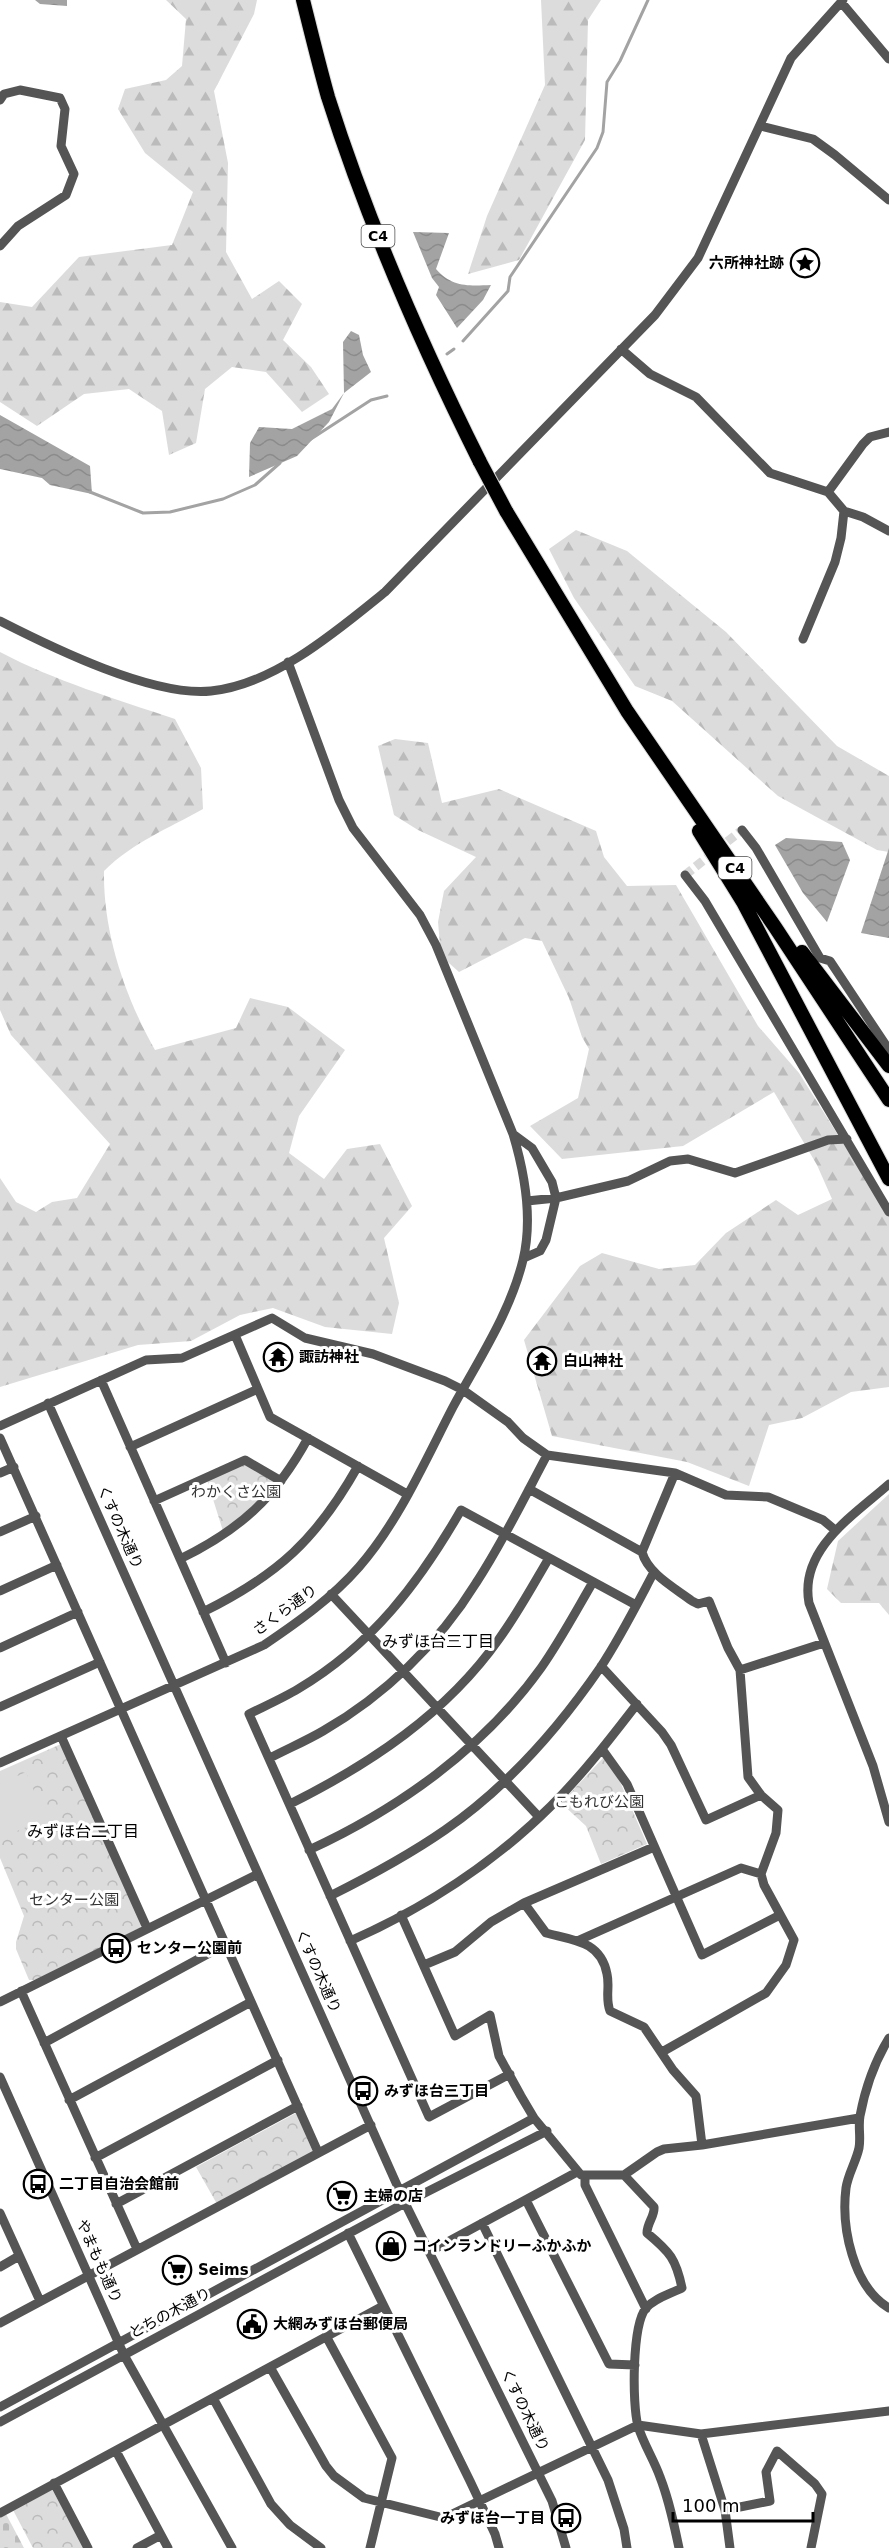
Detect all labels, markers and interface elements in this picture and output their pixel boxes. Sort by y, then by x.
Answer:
road number: C4 [362,225,394,247]
place icon: 六所神社跡 [789,247,821,279]
place label: 六所神社跡 [709,254,784,272]
road number: C4 [718,857,752,879]
temple icon: 諏訪神社 [262,1341,294,1373]
temple icon: 白山神社 [526,1345,558,1377]
place label: 諏訪神社 [299,1348,359,1366]
place label: 白山神社 [563,1352,623,1370]
street label: くすの木通り [93,1482,147,1572]
park label: わかくさ公園 [191,1483,281,1501]
street label: さくら通り [249,1581,321,1639]
district label: みずほ台三丁目 [382,1632,494,1651]
park label: こもれび公園 [554,1793,644,1811]
district label: みずほ台二丁目 [27,1822,139,1841]
park label: センター公園 [29,1891,119,1909]
street label: くすの木通り [291,1926,345,2016]
bus stop icon: センター公園前 [100,1932,132,1964]
place label: センター公園前 [137,1939,242,1957]
bus stop icon: みずほ台三丁目 [347,2075,379,2107]
place label: みずほ台三丁目 [384,2082,489,2100]
bus stop icon: 二丁目自治会館前 [22,2168,54,2200]
place label: 二丁目自治会館前 [59,2175,179,2193]
supermarket icon: 主婦の店 [326,2180,358,2212]
place label: 主婦の店 [363,2187,423,2205]
street label: やまもも通り [72,2216,126,2306]
shop icon: コインランドリーふかふか [375,2230,407,2262]
place label: コインランドリーふかふか [412,2237,591,2255]
supermarket icon: Seims [161,2254,193,2286]
place label: Seims [198,2261,249,2279]
street label: とちの木通り [126,2284,214,2342]
public building icon: 大網みずほ台郵便局 [236,2308,268,2340]
place label: 大網みずほ台郵便局 [273,2315,408,2333]
street label: くすの木通り [497,2366,553,2454]
scale bar [673,2485,812,2523]
text: 100 m [682,2495,740,2516]
bus stop icon: みずほ台一丁目 [550,2502,582,2534]
place label: みずほ台一丁目 [440,2509,545,2527]

